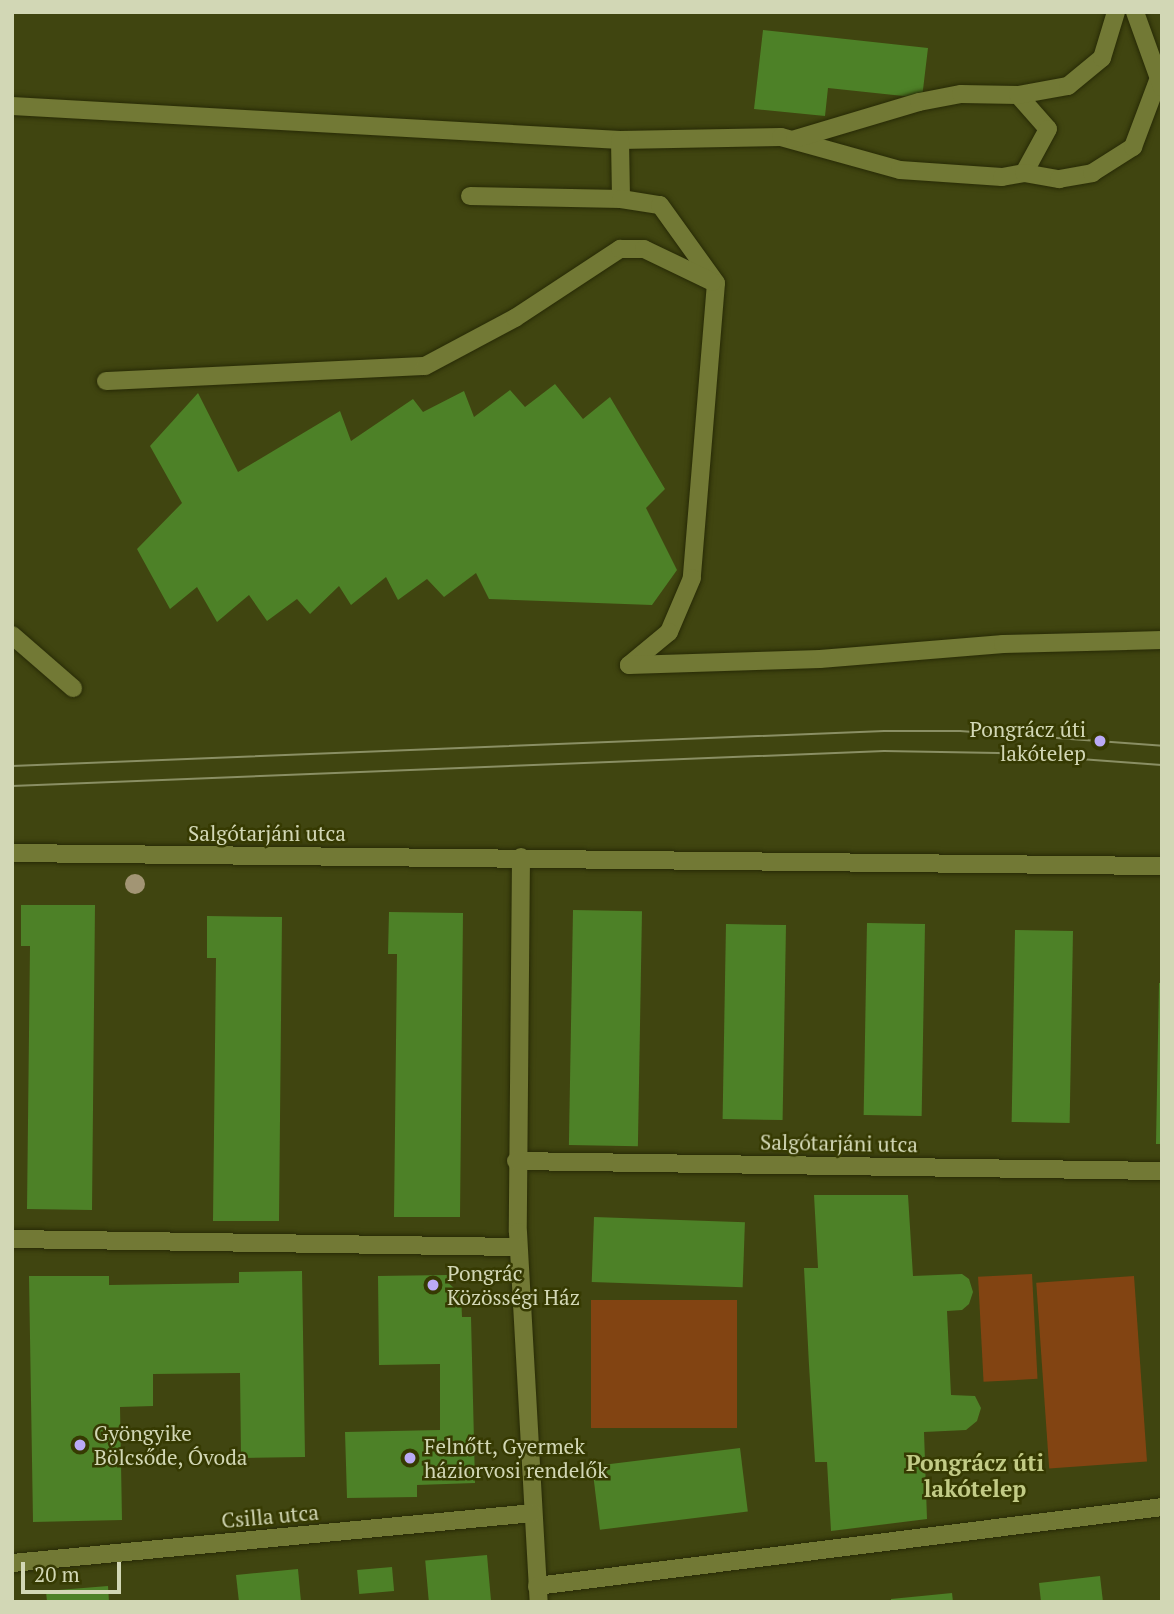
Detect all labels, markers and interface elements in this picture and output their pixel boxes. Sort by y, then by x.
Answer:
place label: Pongrácz úti lakótelep [969,716,1086,766]
marker: Pongrácz úti lakótelep [1092,733,1108,749]
street label: Salgótarjáni utca [188,820,346,846]
street label: Salgótarjáni utca [760,1129,918,1157]
place label: Pongrác Közösségi Ház [447,1260,580,1310]
marker: Pongrác Közösségi Ház [425,1277,441,1293]
place label: Gyöngyike Bölcsőde, Óvoda [94,1420,248,1470]
place label: Felnőtt, Gyermek háziorvosi rendelők [424,1433,608,1483]
marker: Gyöngyike Bölcsőde, Óvoda [72,1437,88,1453]
district label: Pongrácz úti lakótelep [906,1449,1044,1503]
marker: Felnőtt, Gyermek háziorvosi rendelők [402,1450,418,1466]
street label: Csilla utca [220,1499,320,1533]
scale bar [24,1548,124,1592]
text: 20 m [34,1560,80,1588]

